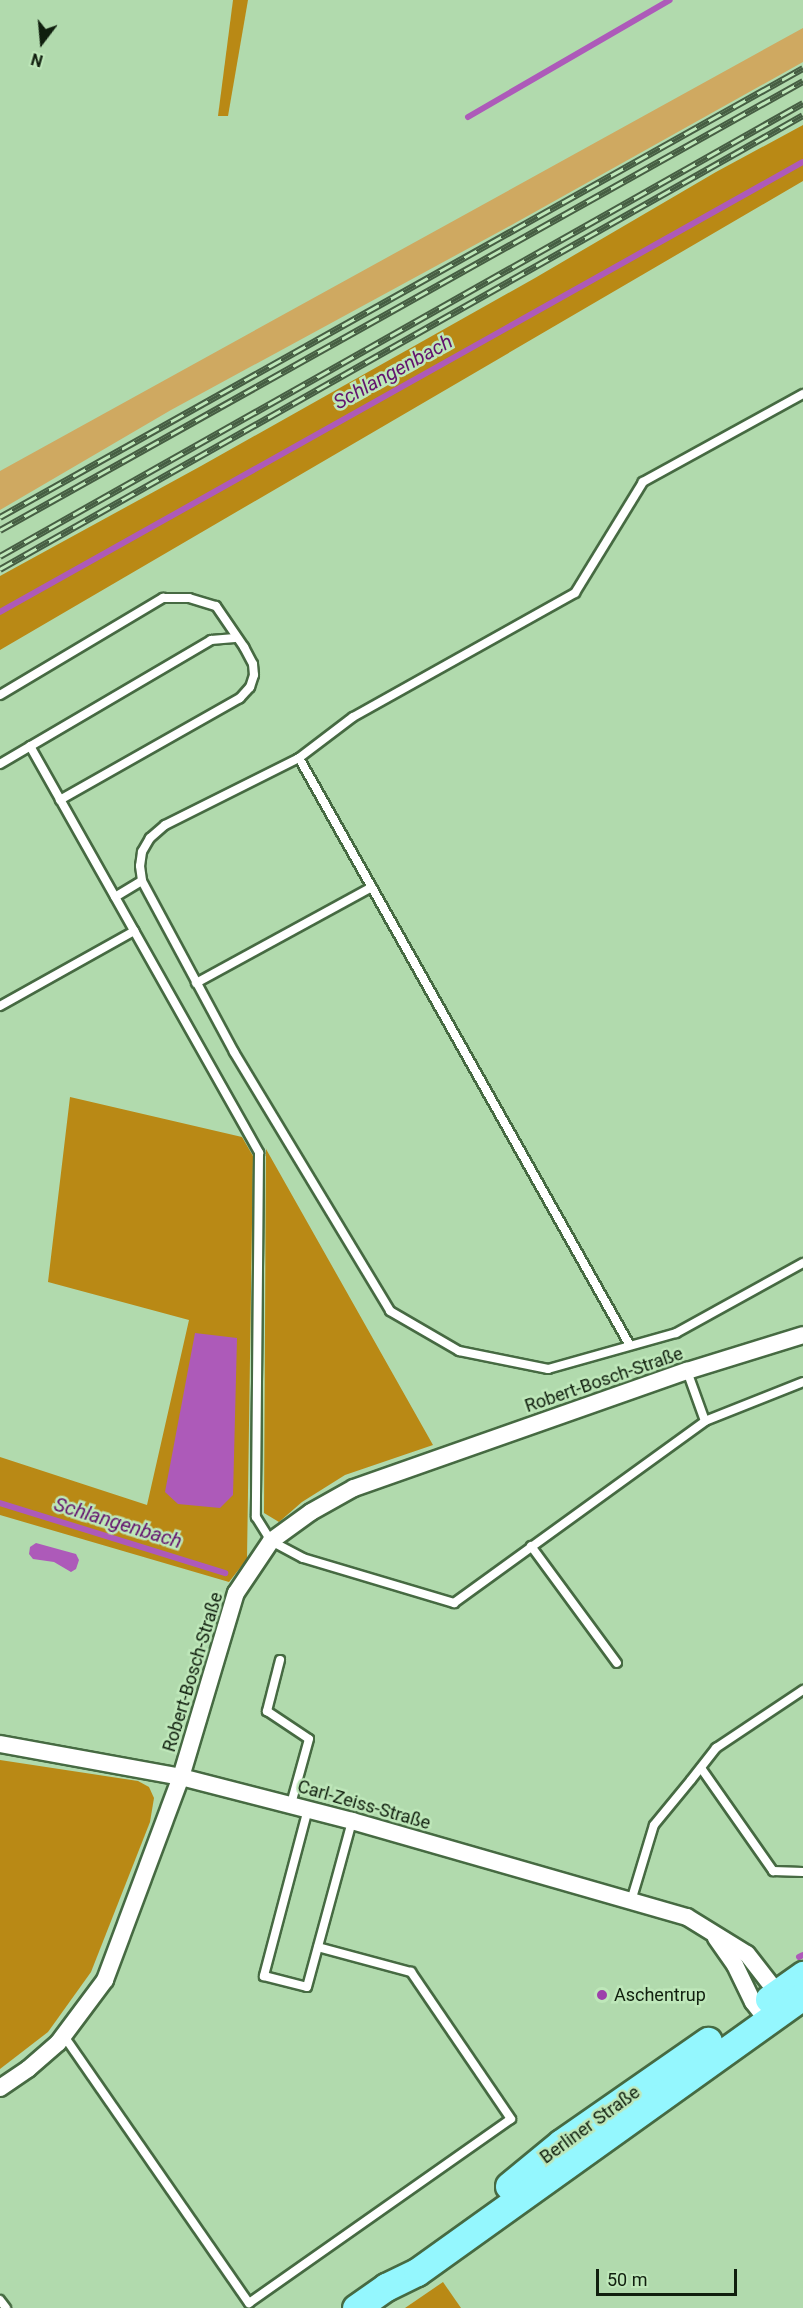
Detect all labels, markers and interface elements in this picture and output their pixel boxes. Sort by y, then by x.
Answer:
north arrow [12,12,72,72]
text: N [29,49,45,70]
water label: Schlangenbach [329,329,457,415]
street label: Robert-Bosch-Straße [522,1343,686,1417]
water label: Schlangenbach [51,1492,185,1554]
street label: Robert-Bosch-Straße [158,1590,228,1754]
street label: Carl-Zeiss-Straße [295,1776,433,1834]
place label: Aschentrup [614,1984,706,2006]
marker: Aschentrup [595,1988,609,2002]
street label: Berliner Straße [536,2082,644,2168]
scale bar [599,2257,740,2295]
text: 50 m [607,2269,647,2290]

